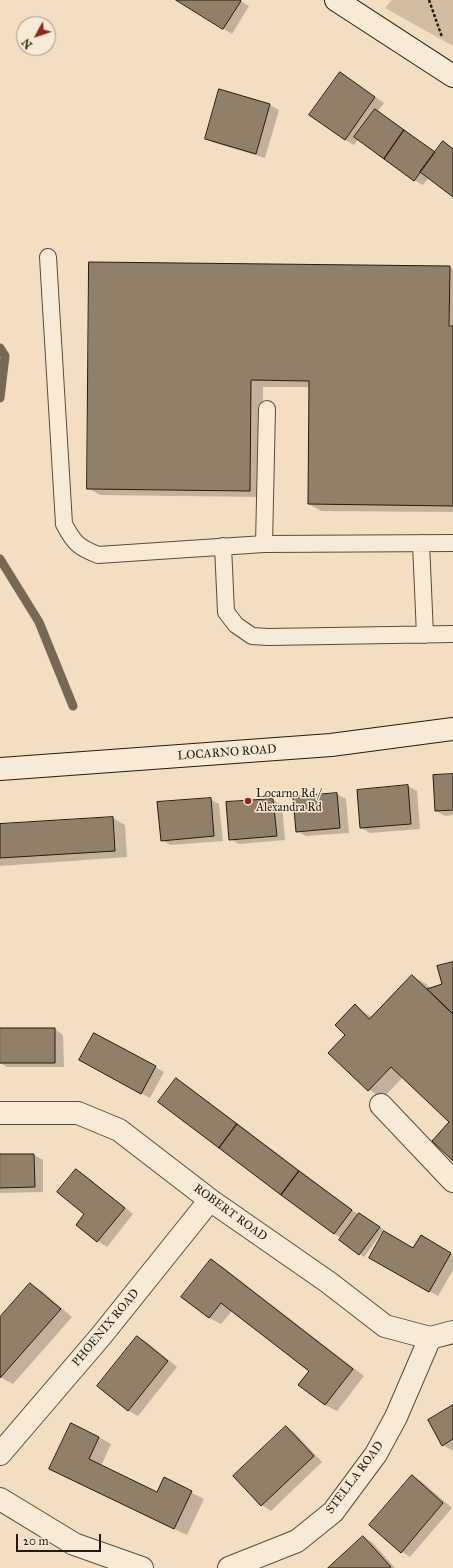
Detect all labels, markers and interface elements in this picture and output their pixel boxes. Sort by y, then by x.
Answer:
north arrow [16,16,56,56]
text: N [19,36,35,51]
street label: LOCARNO ROAD [177,742,277,764]
place label: Locarno Rd / Alexandra Rd [256,787,322,815]
marker: Locarno Rd / Alexandra Rd [243,796,253,806]
street label: ROBERT ROAD [190,1181,270,1245]
street label: PHOENIX ROAD [69,1286,143,1370]
street label: STELLA ROAD [323,1439,387,1517]
scale bar [18,1526,103,1552]
text: 20 m [23,1534,49,1548]

